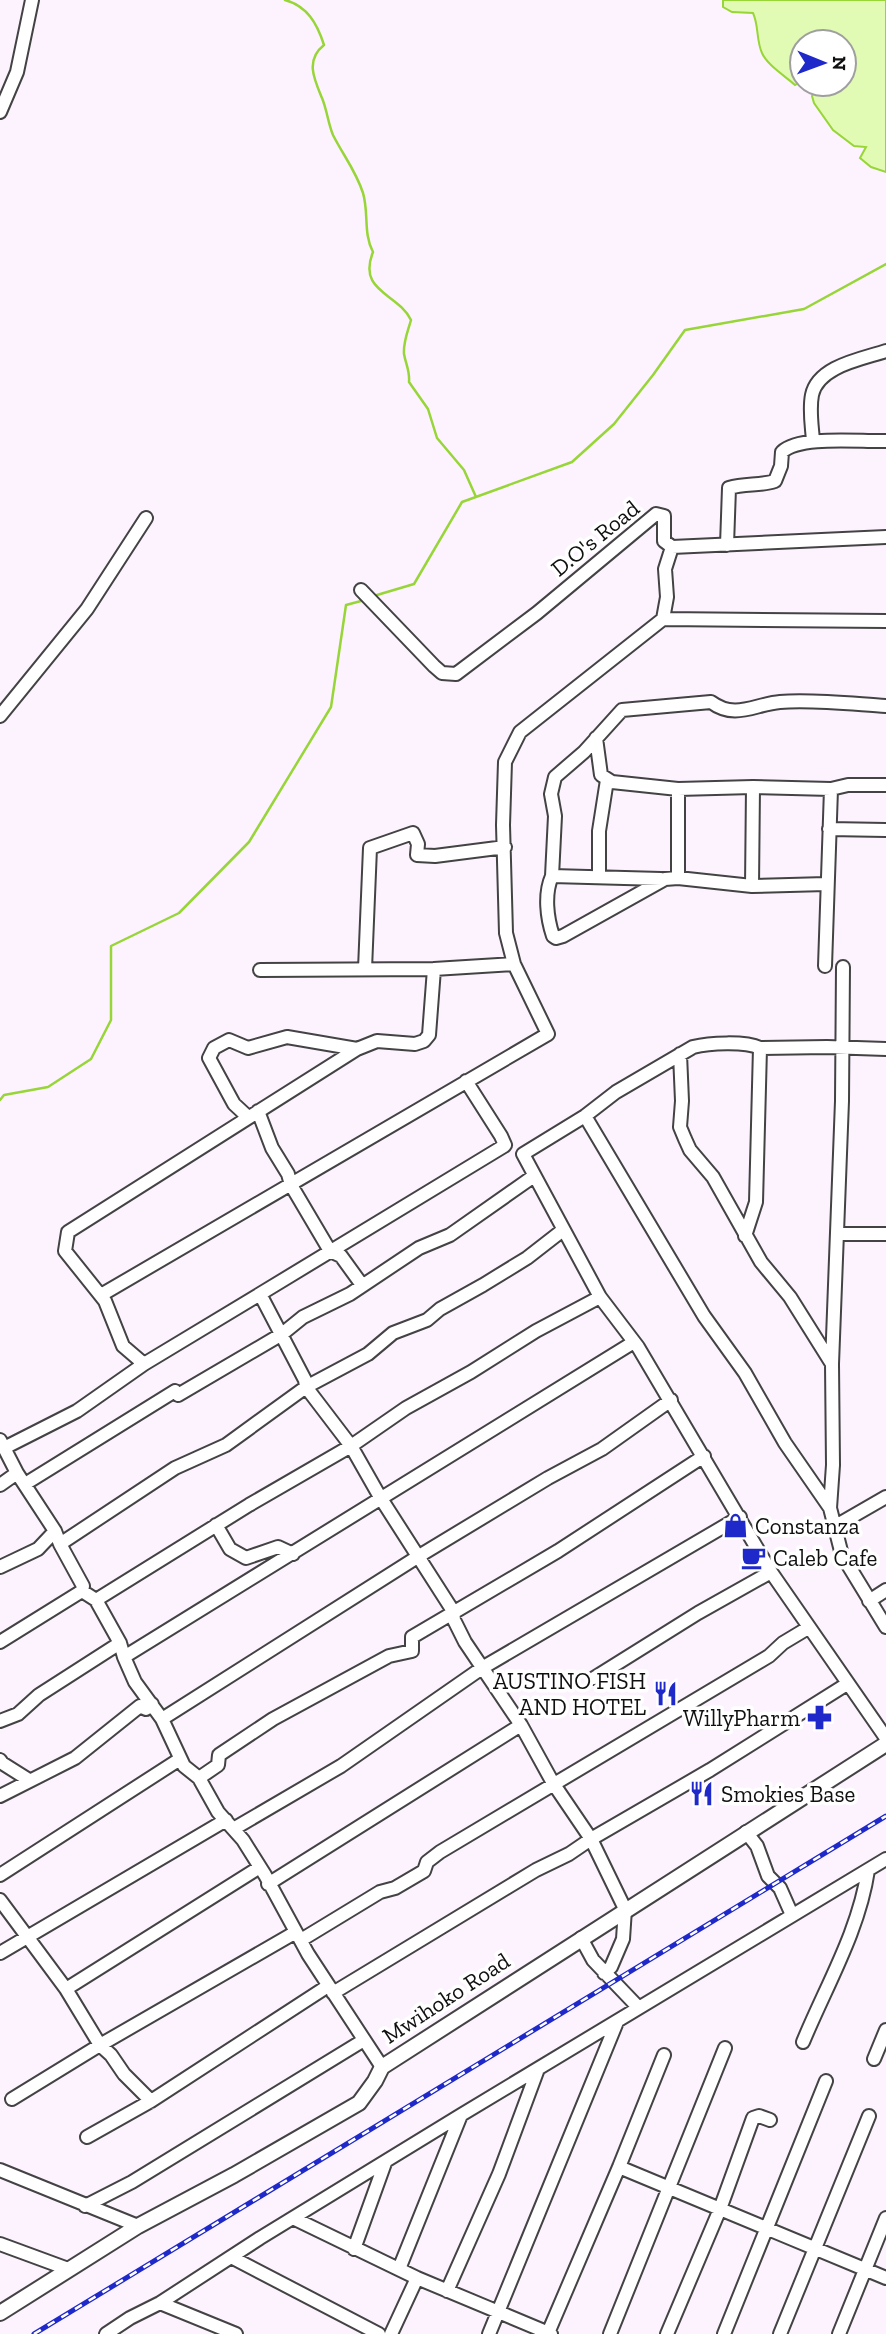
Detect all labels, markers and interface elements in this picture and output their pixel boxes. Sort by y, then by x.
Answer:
north arrow [788,28,858,98]
text: N [828,56,851,71]
street label: D.O's Road [545,494,645,582]
shop icon: Constanza [721,1512,749,1540]
place label: Constanza [755,1512,860,1540]
cafe icon: Caleb Cafe [739,1544,767,1572]
place label: Caleb Cafe [773,1544,877,1572]
place label: AUSTINO FISH AND HOTEL [493,1667,646,1721]
restaurant icon: AUSTINO FISH AND HOTEL [652,1680,680,1708]
place label: WillyPharm [683,1704,800,1732]
pharmacy icon: WillyPharm [806,1704,834,1732]
restaurant icon: Smokies Base [687,1780,715,1808]
place label: Smokies Base [721,1780,855,1808]
street label: Mwihoko Road [377,1946,515,2050]

